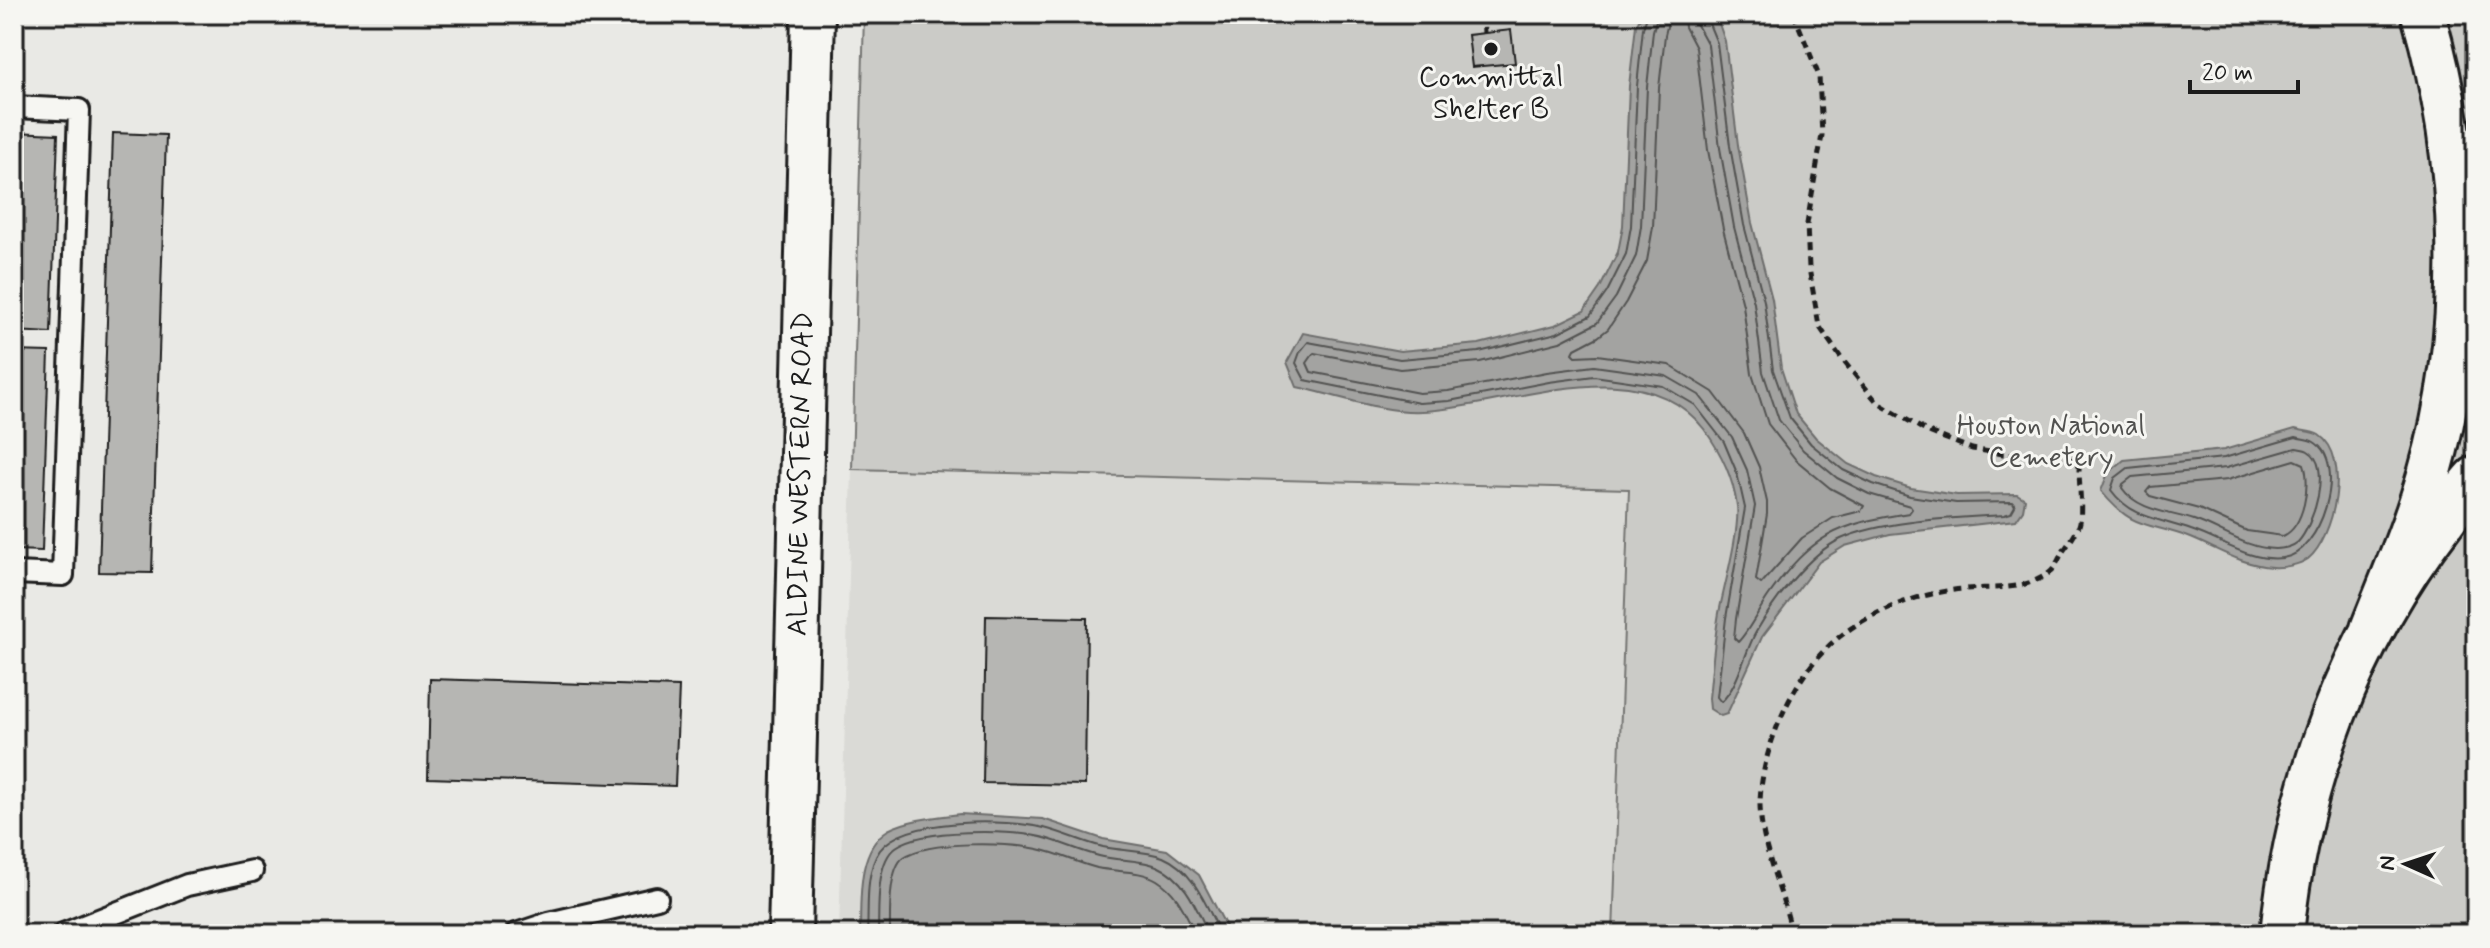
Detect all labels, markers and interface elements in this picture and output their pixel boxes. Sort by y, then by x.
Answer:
marker: Committal Shelter B [1482,40,1500,58]
scale bar [2190,44,2298,94]
text: 20 m [2202,58,2253,89]
place label: Committal Shelter B [1419,60,1563,129]
street label: ALDINE WESTERN ROAD [780,312,822,636]
park label: Houston National Cemetery [1957,408,2145,477]
north arrow [2366,824,2446,904]
text: N [2374,855,2402,871]

